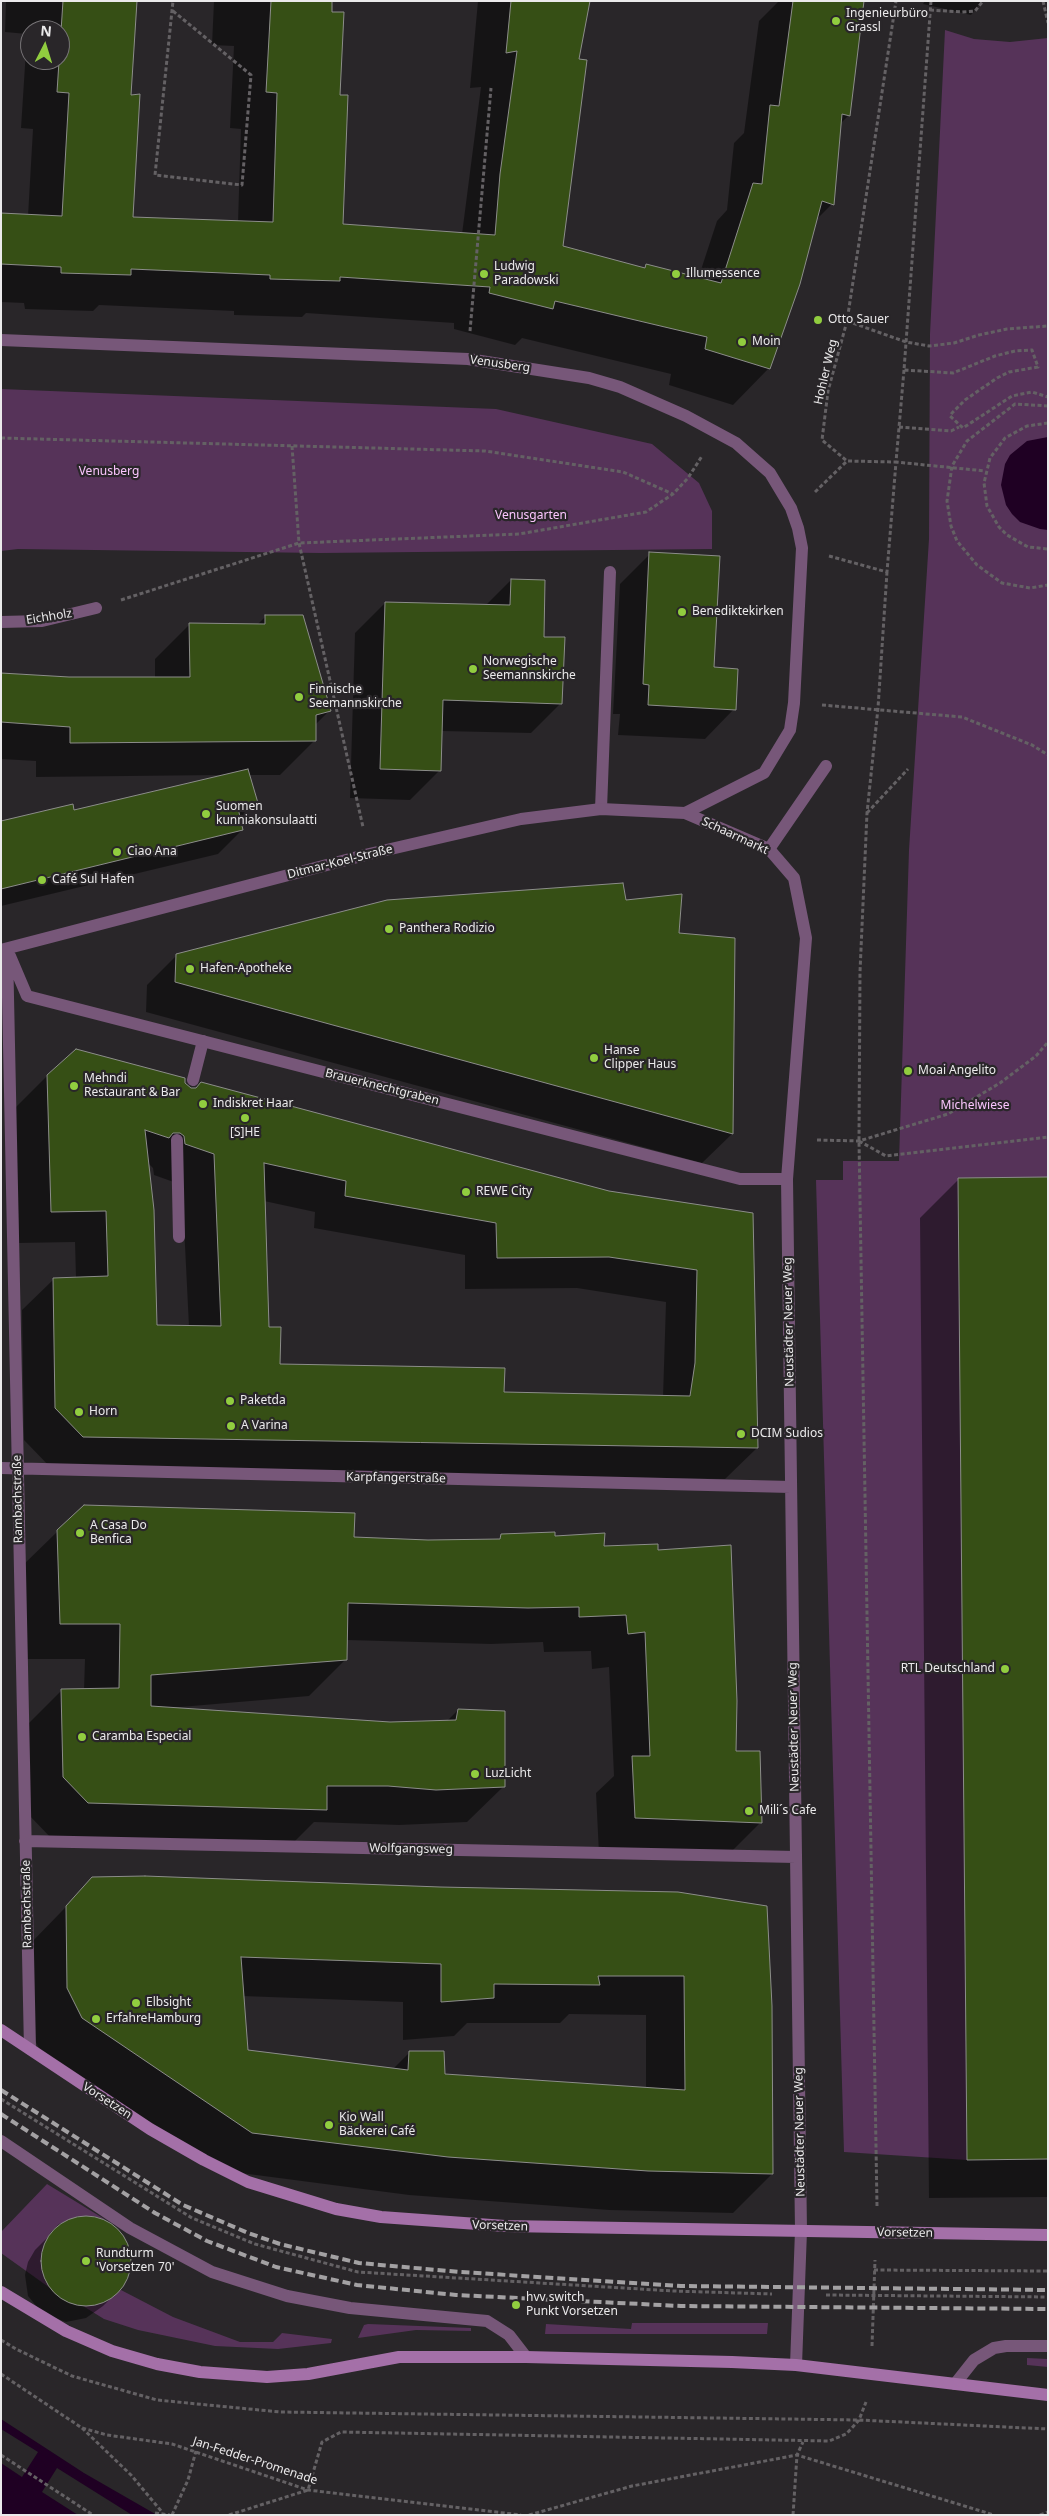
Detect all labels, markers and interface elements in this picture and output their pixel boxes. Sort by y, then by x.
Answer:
place label: Ingenieurbüro Grassl [846,7,928,35]
marker: Ingenieurbüro Grassl [830,15,842,27]
north arrow [20,20,70,70]
text: N [40,21,53,41]
place label: Ludwig Paradowski [494,260,559,288]
place label: Illumessence [686,267,760,281]
marker: Ludwig Paradowski [478,268,490,280]
marker: Illumessence [670,268,682,280]
place label: Otto Sauer [828,313,889,327]
marker: Otto Sauer [812,314,824,326]
place label: Moin [752,335,781,349]
marker: Moin [736,336,748,348]
street label: Hohler Weg [811,338,841,406]
street label: Venusberg [469,353,531,375]
park label: Venusberg [79,465,139,479]
park label: Venusgarten [495,509,567,523]
place label: Benediktekirken [692,605,784,619]
street label: Eichholz [25,606,73,628]
marker: Benediktekirken [676,606,688,618]
place label: Norwegische Seemannskirche [483,655,576,683]
marker: Norwegische Seemannskirche [467,663,479,675]
place label: Finnische Seemannskirche [309,683,402,711]
marker: Finnische Seemannskirche [293,691,305,703]
place label: Suomen kunniakonsulaatti [216,800,317,828]
marker: Suomen kunniakonsulaatti [200,808,212,820]
street label: Schaarmarkt [699,814,771,858]
street label: Ditmar-Koel-Straße [286,842,394,882]
place label: Ciao Ana [127,845,177,859]
marker: Ciao Ana [111,846,123,858]
place label: Café Sul Hafen [52,873,134,887]
marker: Café Sul Hafen [36,874,48,886]
place label: Panthera Rodizio [399,922,495,936]
marker: Panthera Rodizio [383,923,395,935]
place label: Hafen-Apotheke [200,962,292,976]
marker: Hafen-Apotheke [184,963,196,975]
place label: Hanse Clipper Haus [604,1044,676,1072]
marker: Hanse Clipper Haus [588,1052,600,1064]
place label: Moai Angelito [918,1064,996,1078]
marker: Moai Angelito [902,1065,914,1077]
street label: Brauerknechtgraben [324,1066,440,1108]
place label: Mehndi Restaurant & Bar [84,1072,180,1100]
marker: Mehndi Restaurant & Bar [68,1080,80,1092]
place label: Indiskret Haar [213,1097,293,1111]
marker: Indiskret Haar [197,1098,209,1110]
park label: Michelwiese [941,1099,1009,1113]
marker: [S]HE [239,1112,251,1124]
place label: [S]HE [230,1126,260,1140]
place label: REWE City [476,1185,532,1199]
marker: REWE City [460,1186,472,1198]
street label: Neustädter Neuer Weg [781,1257,797,1387]
place label: Paketda [240,1394,286,1408]
marker: Paketda [224,1395,236,1407]
place label: Horn [89,1405,118,1419]
marker: Horn [73,1406,85,1418]
place label: A Varina [241,1419,288,1433]
marker: A Varina [225,1420,237,1432]
place label: DCIM Sudios [751,1427,823,1441]
marker: DCIM Sudios [735,1428,747,1440]
street label: Rambachstraße [10,1455,26,1543]
street label: Karpfangerstraße [346,1470,446,1486]
place label: A Casa Do Benfica [90,1519,147,1547]
marker: A Casa Do Benfica [74,1527,86,1539]
street label: Neustädter Neuer Weg [786,1662,802,1792]
place label: RTL Deutschland [901,1662,995,1676]
marker: RTL Deutschland [999,1663,1011,1675]
place label: Caramba Especial [92,1730,191,1744]
marker: Caramba Especial [76,1731,88,1743]
place label: LuzLicht [485,1767,531,1781]
marker: LuzLicht [469,1768,481,1780]
place label: Mili´s Cafe [759,1804,817,1818]
marker: Mili´s Cafe [743,1805,755,1817]
street label: Wolfgangsweg [369,1841,453,1857]
street label: Rambachstraße [19,1860,35,1948]
place label: Elbsight [146,1996,191,2010]
marker: Elbsight [130,1997,142,2009]
place label: ErfahreHamburg [106,2012,201,2026]
marker: ErfahreHamburg [90,2013,102,2025]
street label: Neustädter Neuer Weg [792,2067,808,2197]
street label: Vorsetzen [80,2080,134,2122]
place label: Kio Wall Bäckerei Café [339,2111,415,2139]
marker: Kio Wall Bäckerei Café [323,2119,335,2131]
street label: Vorsetzen [472,2218,528,2234]
street label: Vorsetzen [877,2225,933,2241]
place label: Rundturm 'Vorsetzen 70' [96,2247,174,2275]
marker: Rundturm 'Vorsetzen 70' [80,2255,92,2267]
place label: hvv switch Punkt Vorsetzen [526,2291,618,2319]
marker: hvv switch Punkt Vorsetzen [510,2299,522,2311]
street label: Jan-Fedder-Promenade [191,2434,319,2488]

